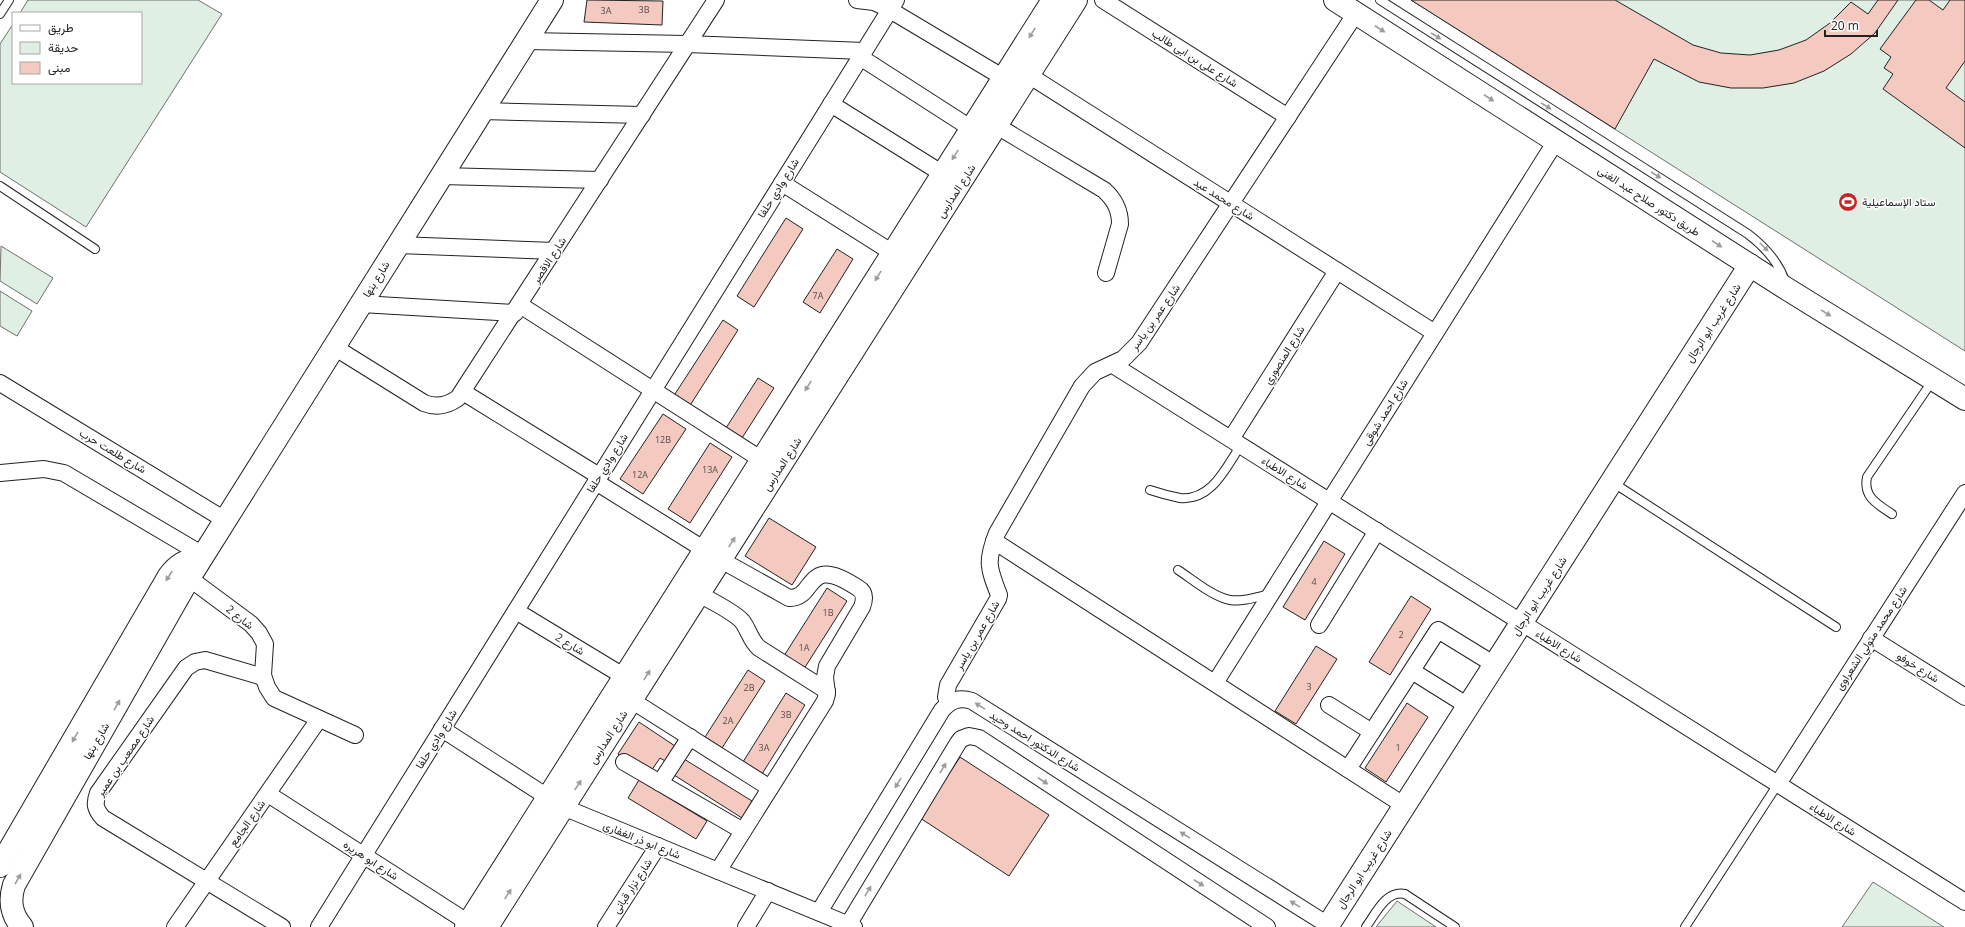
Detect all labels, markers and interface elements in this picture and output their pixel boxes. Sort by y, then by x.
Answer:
house number: 3B [639,3,650,16]
house number: 3A [601,4,612,17]
legend [12,12,142,84]
scale bar [1825,12,1877,38]
text: 20 m [1831,17,1859,34]
text: طريق [48,19,74,36]
street label: شارع على بن ابى طالب [1149,25,1241,91]
one-way arrow [1374,25,1385,32]
one-way arrow [1028,28,1036,38]
one-way arrow [1431,32,1442,40]
text: حديقة [48,39,78,56]
text: مبنى [48,59,70,76]
one-way arrow [1483,95,1495,102]
one-way arrow [1540,102,1552,109]
one-way arrow [952,149,959,161]
street label: شارع وادي حلفا [753,155,805,222]
street label: شارع المدارس [933,161,980,221]
street label: طريق دكتور صلاح عبد الغنى [1595,162,1703,240]
one-way arrow [1650,172,1662,179]
street label: شارع محمد عيد [1191,174,1258,224]
sports icon: ستاد الإسماعيلية [1837,191,1859,213]
place label: ستاد الإسماعيلية [1862,194,1936,209]
street label: شارع الاقصر [527,233,570,287]
one-way arrow [1711,240,1723,247]
one-way arrow [1759,242,1769,252]
street label: شارع بنها [359,257,394,300]
one-way arrow [874,271,882,282]
street label: شارع عمر بن ياسر [1126,280,1184,354]
street label: شارع غريب ابو الرجال [1681,280,1745,366]
house number: 7A [813,289,824,302]
one-way arrow [1820,310,1832,317]
street label: شارع المنصوري [1260,322,1310,389]
street label: شارع احمد شوقى [1358,375,1412,448]
one-way arrow [805,380,812,392]
street label: شارع طلعت حرب [77,425,150,477]
street label: شارع وادي حلفا [582,430,634,497]
house number: 12B [655,433,671,446]
street label: شارع المدارس [759,434,806,494]
street label: شارع الاطباء [1259,452,1312,494]
house number: 13A [702,463,718,476]
house number: 12A [632,468,648,481]
one-way arrow [728,537,736,547]
street label: شارع غريب ابو الرجال [1507,553,1571,639]
one-way arrow [165,571,173,581]
house number: 4 [1311,575,1317,588]
street label: شارع محمد متولي الشعراوى [1831,583,1913,694]
street label: شارع عمر بن ياسر [950,597,1003,673]
street label: شارع 2 [223,601,258,633]
house number: 1B [823,606,834,619]
street label: شارع الاطباء [1533,625,1586,667]
house number: 2 [1398,628,1404,641]
street label: شارع 2 [552,629,588,659]
house number: 1A [799,641,810,654]
street label: شارع خوفو [1894,648,1943,686]
one-way arrow [644,669,651,681]
house number: 3 [1306,680,1312,693]
house number: 2B [744,681,755,694]
one-way arrow [114,699,121,711]
one-way arrow [975,702,986,710]
street label: شارع وادي حلفا [411,706,463,773]
street label: شارع المدارس [585,707,632,767]
street label: شارع الدكتور احمد وحيد [987,707,1084,775]
house number: 3B [781,708,792,721]
street label: شارع مصعب بن عمير [91,712,158,800]
house number: 2A [723,714,734,727]
street label: شارع بنها [79,719,113,762]
one-way arrow [72,731,79,743]
house number: 3A [759,741,770,754]
house number: 1 [1395,741,1401,754]
one-way arrow [939,762,946,774]
one-way arrow [894,777,901,789]
one-way arrow [1037,777,1049,784]
one-way arrow [574,779,581,790]
street label: شارع الجامع [225,796,269,850]
street label: شارع الاطباء [1807,798,1860,840]
street label: شارع ابو ذر الغفارى [601,817,683,863]
street label: شارع غريب ابو الرجال [1332,826,1396,912]
one-way arrow [1180,831,1190,839]
street label: شارع ابو هريره [340,836,402,884]
street label: شارع نزار قبانى [608,855,656,917]
one-way arrow [15,873,22,884]
one-way arrow [1193,879,1204,886]
one-way arrow [865,885,872,897]
one-way arrow [504,888,511,900]
one-way arrow [1289,901,1301,908]

